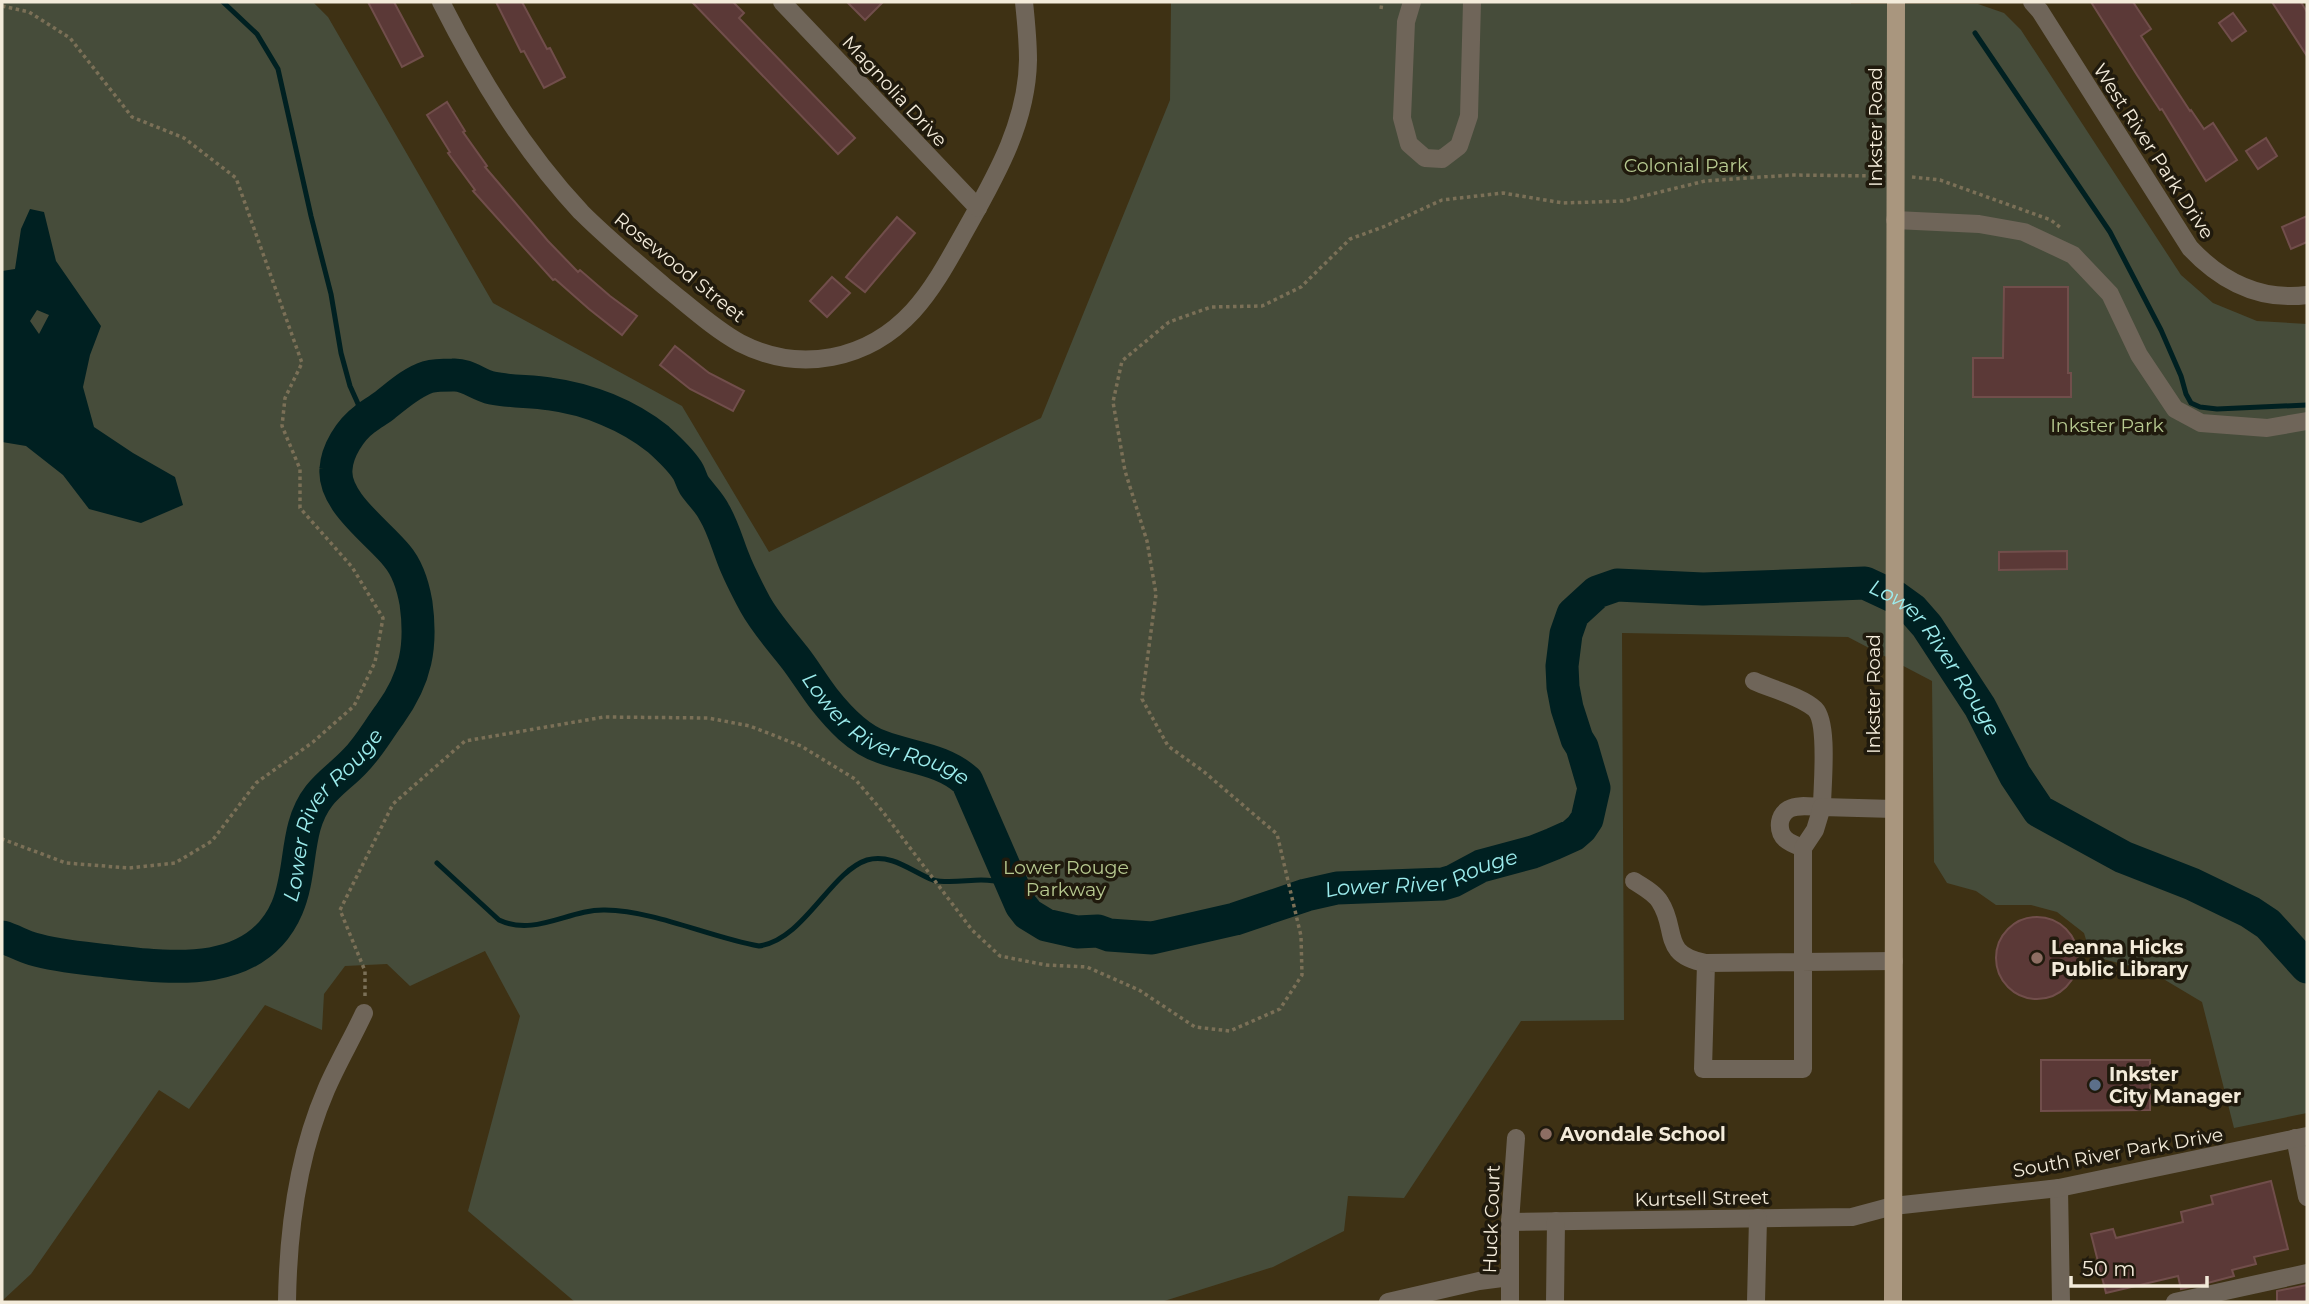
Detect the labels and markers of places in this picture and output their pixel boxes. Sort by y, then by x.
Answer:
place label: Leanna Hicks Public Library [2051,936,2189,981]
marker: Leanna Hicks Public Library [2029,950,2045,966]
place label: Inkster City Manager [2109,1063,2241,1108]
marker: Inkster City Manager [2087,1077,2103,1093]
place label: Avondale School [1559,1123,1726,1146]
marker: Avondale School [1538,1126,1554,1142]

